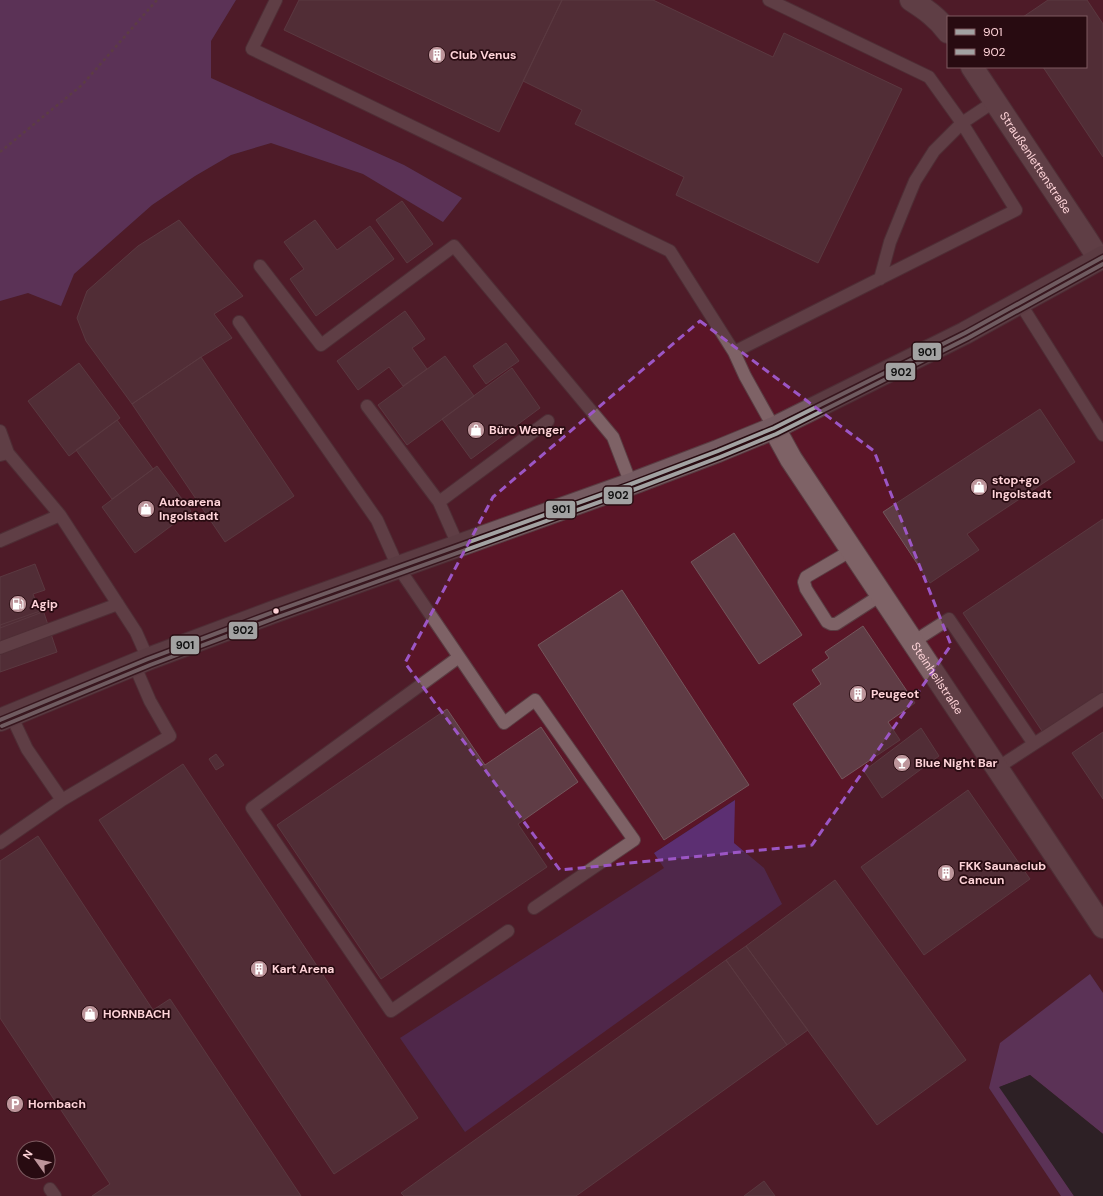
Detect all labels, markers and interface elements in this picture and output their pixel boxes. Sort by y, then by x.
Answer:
legend [947,16,1087,68]
text: 901 [983,24,1003,40]
text: 902 [983,44,1006,60]
building icon: Club Venus [427,45,447,65]
place label: Club Venus [450,47,516,63]
street label: Straußenlettenstraße [996,109,1075,217]
line badge: 901 [912,342,942,361]
text: 901 [918,345,936,359]
line badge: 902 [885,362,916,381]
text: 902 [890,365,912,379]
shop icon: Büro Wenger [466,420,486,440]
place label: Büro Wenger [489,422,564,438]
place label: stop+go Ingolstadt [992,472,1052,502]
shop icon: stop+go Ingolstadt [969,477,989,497]
line badge: 902 [603,486,633,505]
text: 902 [607,488,629,502]
place label: Autoarena Ingolstadt [159,494,221,524]
shop icon: Autoarena Ingolstadt [136,499,156,519]
line badge: 901 [545,500,576,519]
text: 901 [552,502,570,516]
fuel station icon: Agip [8,594,28,614]
place label: Agip [31,596,58,612]
unlabelled marker [271,606,281,616]
line badge: 902 [228,621,258,640]
text: 902 [232,623,254,637]
line badge: 901 [170,635,200,655]
text: 901 [176,638,194,652]
street label: Steinheilstraße [907,639,967,718]
building icon: Peugeot [848,684,868,704]
place label: Peugeot [871,686,919,702]
bar icon: Blue Night Bar [892,753,912,773]
place label: Blue Night Bar [915,755,998,771]
place label: FKK Saunaclub Cancun [959,858,1046,888]
building icon: FKK Saunaclub Cancun [936,863,956,883]
building icon: Kart Arena [249,959,269,979]
place label: Kart Arena [272,961,334,977]
shop icon: HORNBACH [80,1004,100,1024]
place label: HORNBACH [103,1006,170,1022]
parking icon: Hornbach [5,1094,25,1114]
place label: Hornbach [28,1096,86,1112]
north arrow [16,1140,56,1180]
text: N [20,1147,36,1162]

